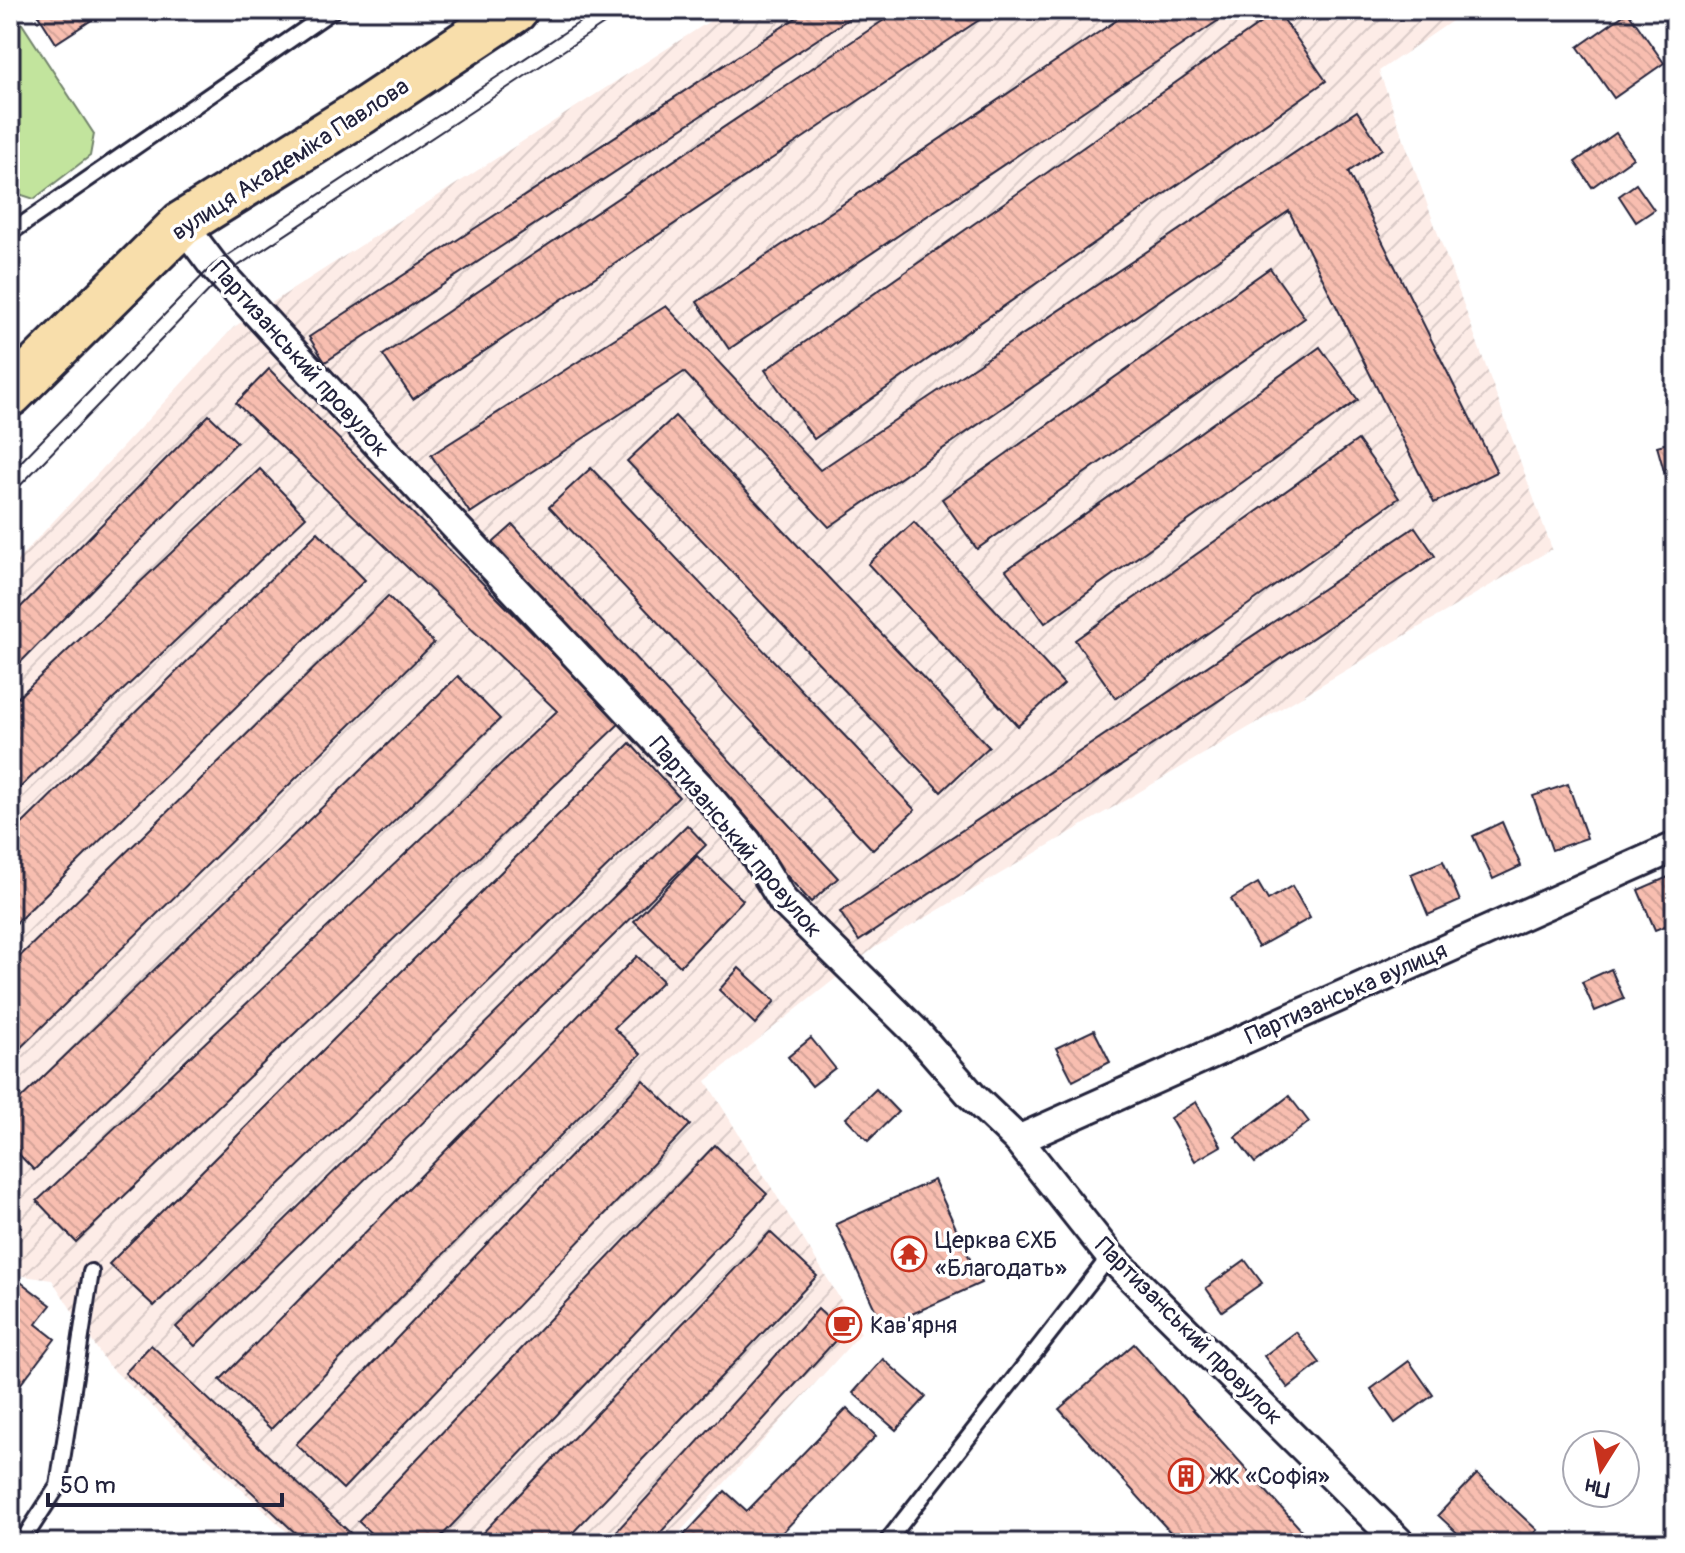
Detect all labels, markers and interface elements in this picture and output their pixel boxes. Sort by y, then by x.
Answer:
street label: вулиця Академіка Павлова [166,72,414,247]
street label: Партизанський провулок [204,255,395,463]
street label: Партизанський провулок [643,731,828,944]
street label: Партизанська вулиця [1241,936,1452,1051]
place label: Церква ЄХБ «Благодать» [935,1226,1067,1283]
street label: Партизанський провулок [1089,1231,1289,1431]
temple icon: Церква ЄХБ «Благодать» [890,1235,928,1273]
cafe icon: Кав'ярня [825,1306,863,1344]
place label: Кав'ярня [870,1311,957,1340]
north arrow [1561,1429,1641,1509]
scale bar [48,1457,282,1507]
building icon: ЖК «Софія» [1167,1457,1205,1495]
place label: ЖК «Софія» [1208,1462,1330,1491]
text: 50 m [60,1471,116,1500]
text: Пн [1583,1472,1612,1504]

